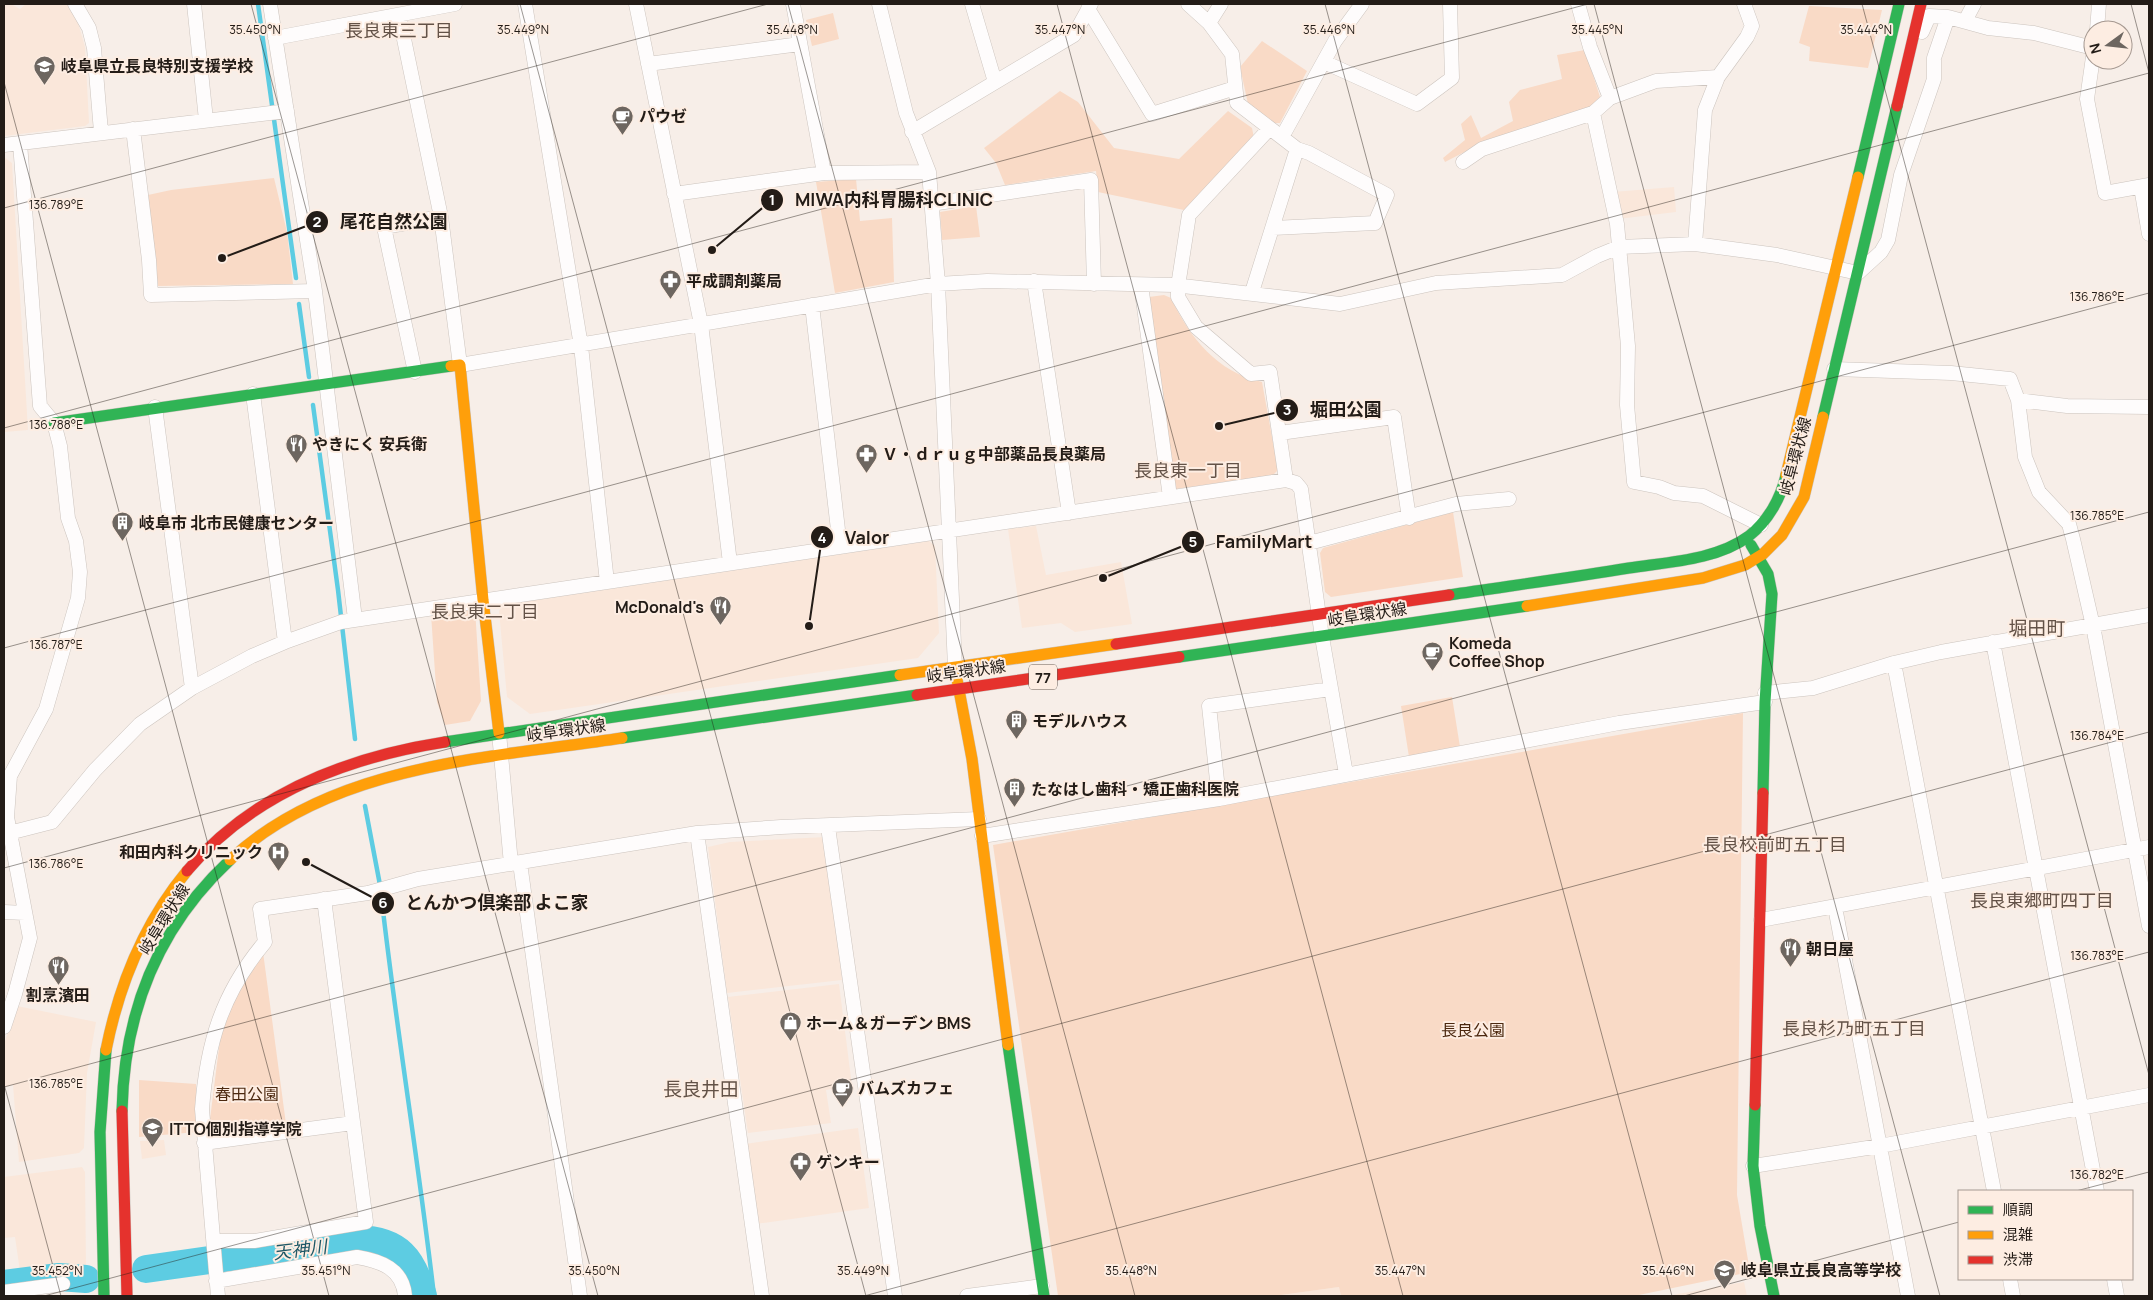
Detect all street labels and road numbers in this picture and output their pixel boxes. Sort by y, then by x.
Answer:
street label: 岐阜環状線 [1774,415,1816,497]
street label: 岐阜環状線 [1326,597,1408,631]
street label: 岐阜環状線 [925,655,1007,687]
road number: 77 [1029,664,1057,690]
street label: 岐阜環状線 [525,714,607,746]
street label: 岐阜環状線 [133,879,195,959]

